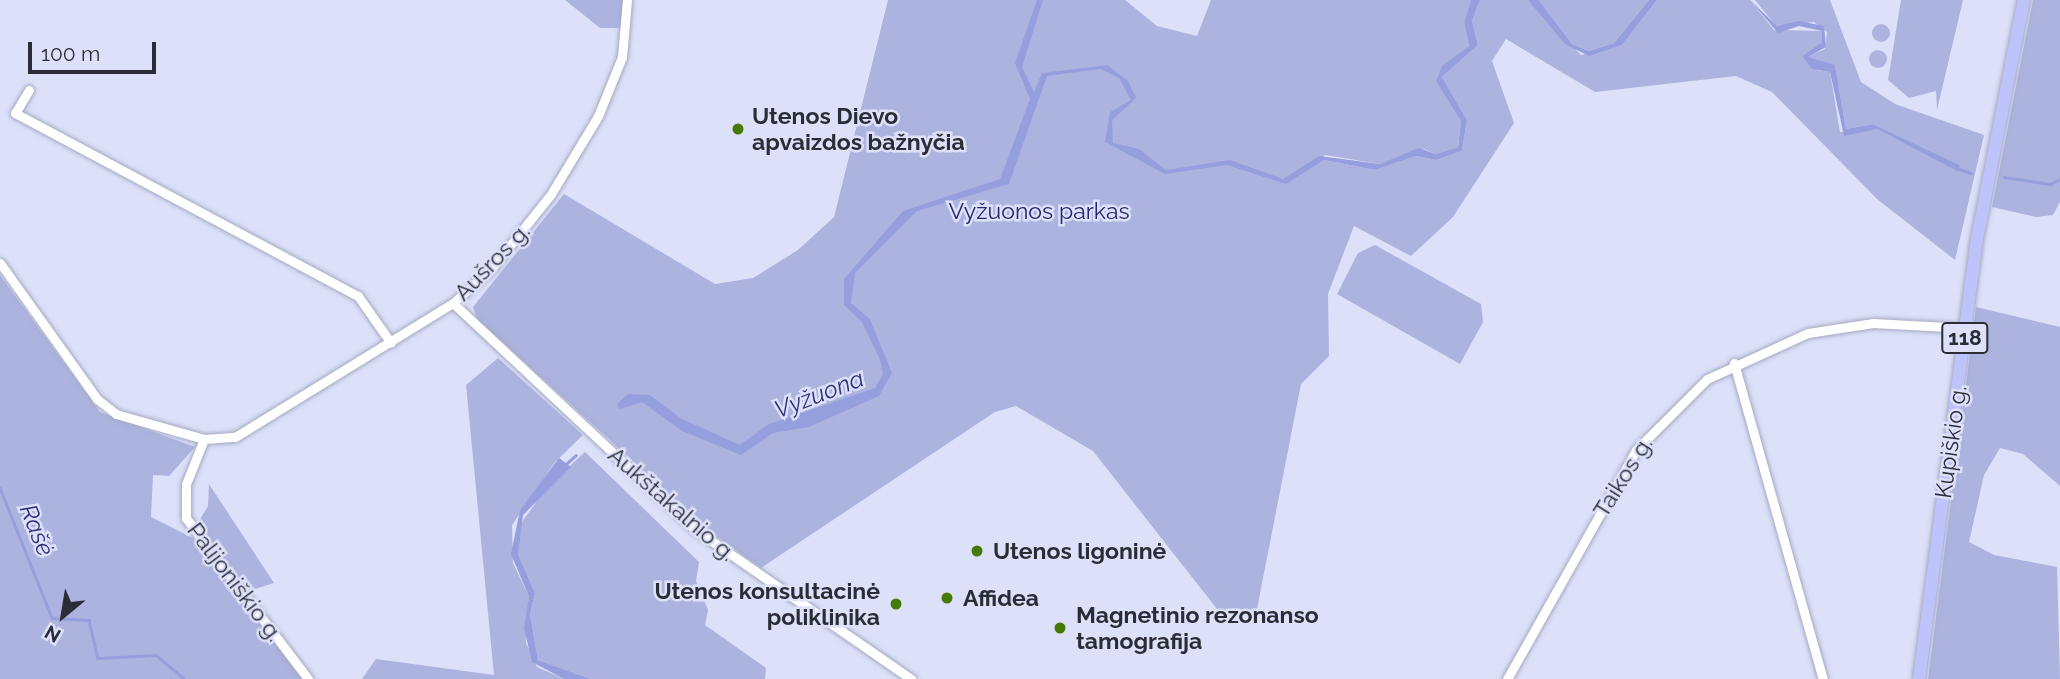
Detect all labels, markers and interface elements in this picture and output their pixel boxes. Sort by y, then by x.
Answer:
scale bar [32,28,159,72]
text: 100 m [41,41,100,66]
place label: Utenos Dievo apvaizdos bažnyčia [752,102,965,156]
marker: Utenos Dievo apvaizdos bažnyčia [730,121,746,137]
park label: Vyžuonos parkas [948,197,1130,225]
street label: Aušros g. [448,218,536,306]
road number: 118 [1940,320,1990,356]
water label: Vyžuona [770,364,868,424]
street label: Kupiškio g. [1929,384,1973,500]
street label: Taikos g. [1587,432,1659,522]
street label: Aukštakalnio g. [603,441,741,567]
water label: Rašė [14,500,60,560]
street label: Palijoniškio g. [181,517,289,647]
place label: Utenos ligoninė [993,537,1166,565]
marker: Utenos ligoninė [967,541,987,561]
place label: Utenos konsultacinė poliklinika [654,577,880,631]
north arrow [28,581,98,651]
place label: Affidea [963,584,1039,612]
marker: Affidea [937,588,957,608]
marker: Utenos konsultacinė poliklinika [886,594,906,614]
place label: Magnetinio rezonanso tamografija [1076,601,1319,655]
marker: Magnetinio rezonanso tamografija [1050,618,1070,638]
text: N [41,621,64,647]

